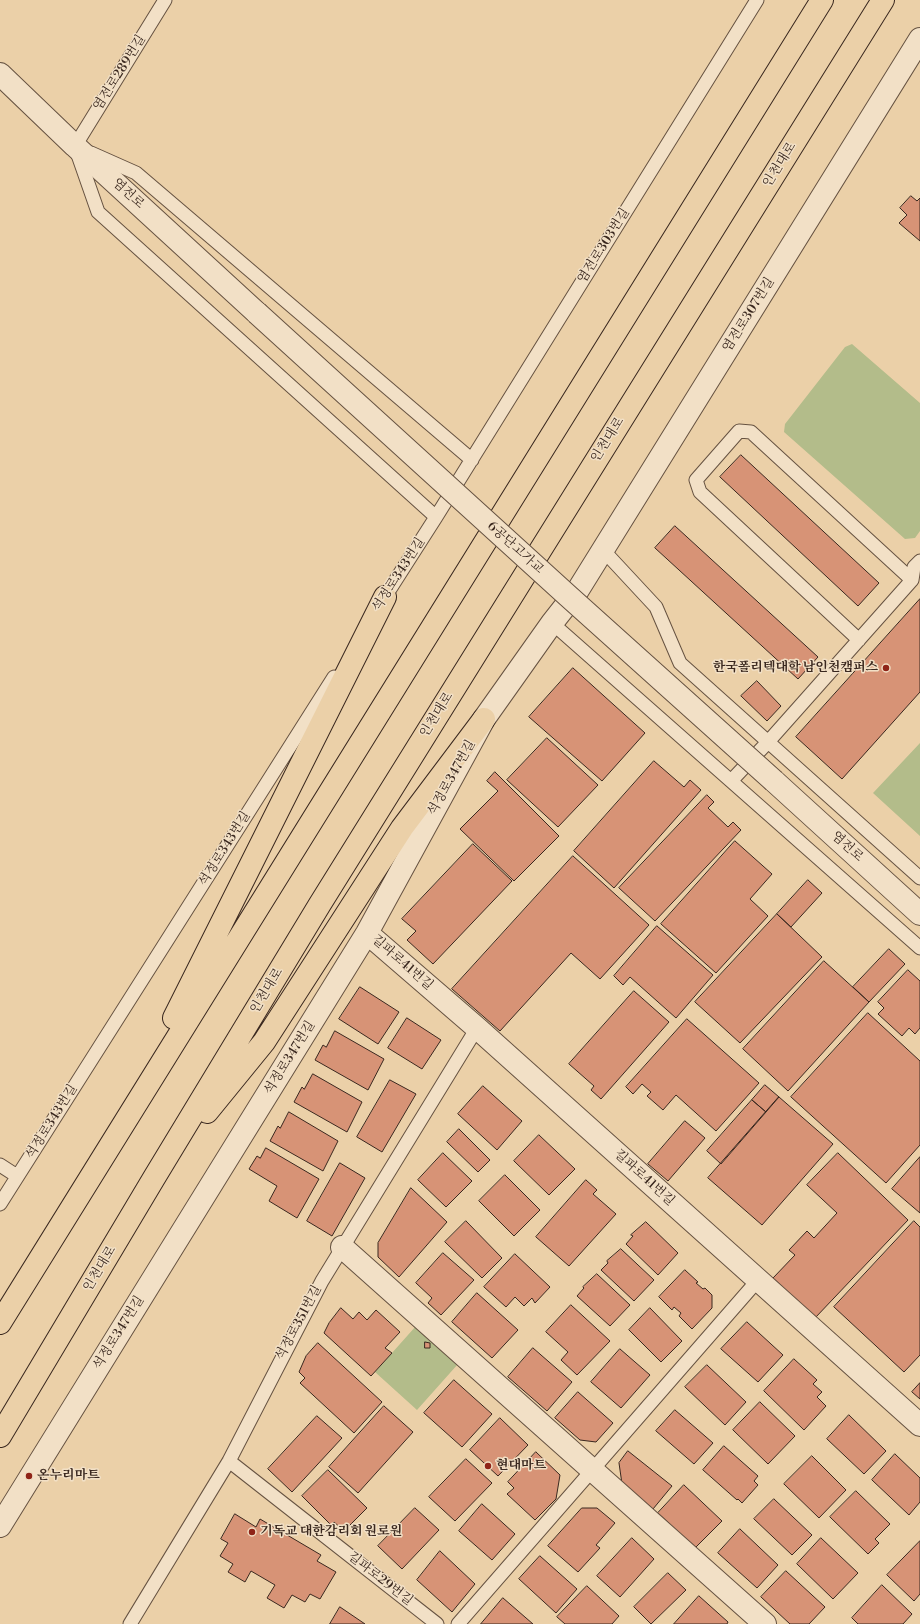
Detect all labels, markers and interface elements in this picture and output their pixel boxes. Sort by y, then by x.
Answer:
street label: 염전로289번길 [91,32,149,114]
street label: 인천대로 [760,140,800,190]
street label: 염전로 [109,176,147,212]
street label: 염전로303번길 [575,206,633,286]
street label: 염전로307번길 [720,275,778,355]
street label: 인천대로 [588,415,628,465]
street label: 6공단고가교 [484,519,546,577]
street label: 석정로343번길 [369,535,429,615]
place label: 한국폴리텍대학 남인천캠퍼스 [713,660,878,676]
marker: 한국폴리텍대학 남인천캠퍼스 [881,663,891,673]
street label: 인천대로 [417,690,457,740]
street label: 석정로347번길 [425,738,479,818]
street label: 석정로343번길 [196,809,254,889]
street label: 염전로 [828,829,866,865]
street label: 길파로41번길 [368,932,436,994]
street label: 인천대로 [247,965,287,1017]
street label: 석정로347번길 [261,1018,319,1098]
street label: 석정로343번길 [23,1082,81,1162]
street label: 길파로41번길 [610,1147,678,1209]
street label: 인천대로 [80,1243,120,1295]
street label: 석정로351번길 [273,1283,325,1363]
street label: 석정로347번길 [90,1293,148,1373]
place label: 현대마트 [496,1458,546,1474]
marker: 현대마트 [483,1461,493,1471]
place label: 온누리마트 [37,1468,100,1484]
marker: 온누리마트 [24,1471,34,1481]
place label: 기독교 대한감리회 원로원 [260,1524,402,1540]
marker: 기독교 대한감리회 원로원 [247,1527,257,1537]
street label: 길파로29번길 [344,1549,416,1609]

